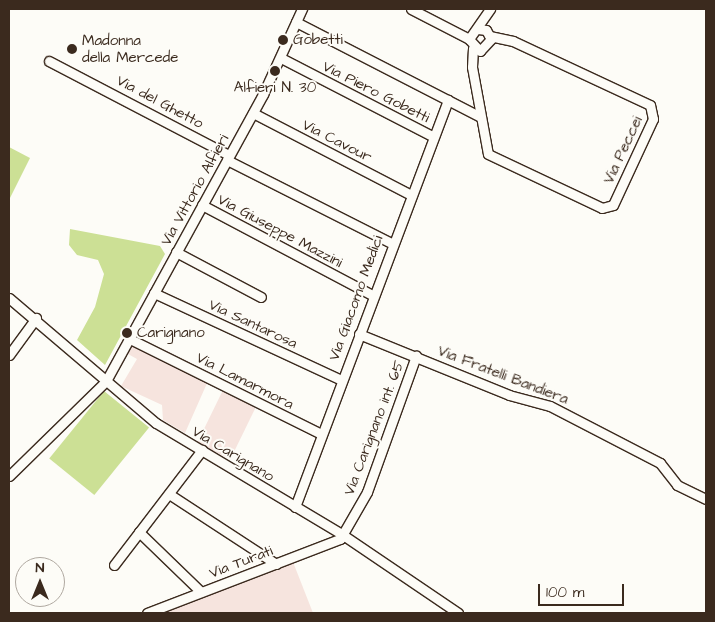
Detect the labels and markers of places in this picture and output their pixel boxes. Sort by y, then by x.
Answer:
place label: Madonna della Mercede [82,31,178,66]
place label: Gobetti [293,31,343,49]
marker: Gobetti [277,34,289,46]
marker: Madonna della Mercede [66,43,78,55]
marker: Alfieri N. 30 [269,65,281,77]
place label: Alfieri N. 30 [234,79,316,97]
place label: Carignano [137,324,205,342]
marker: Carignano [121,327,133,339]

